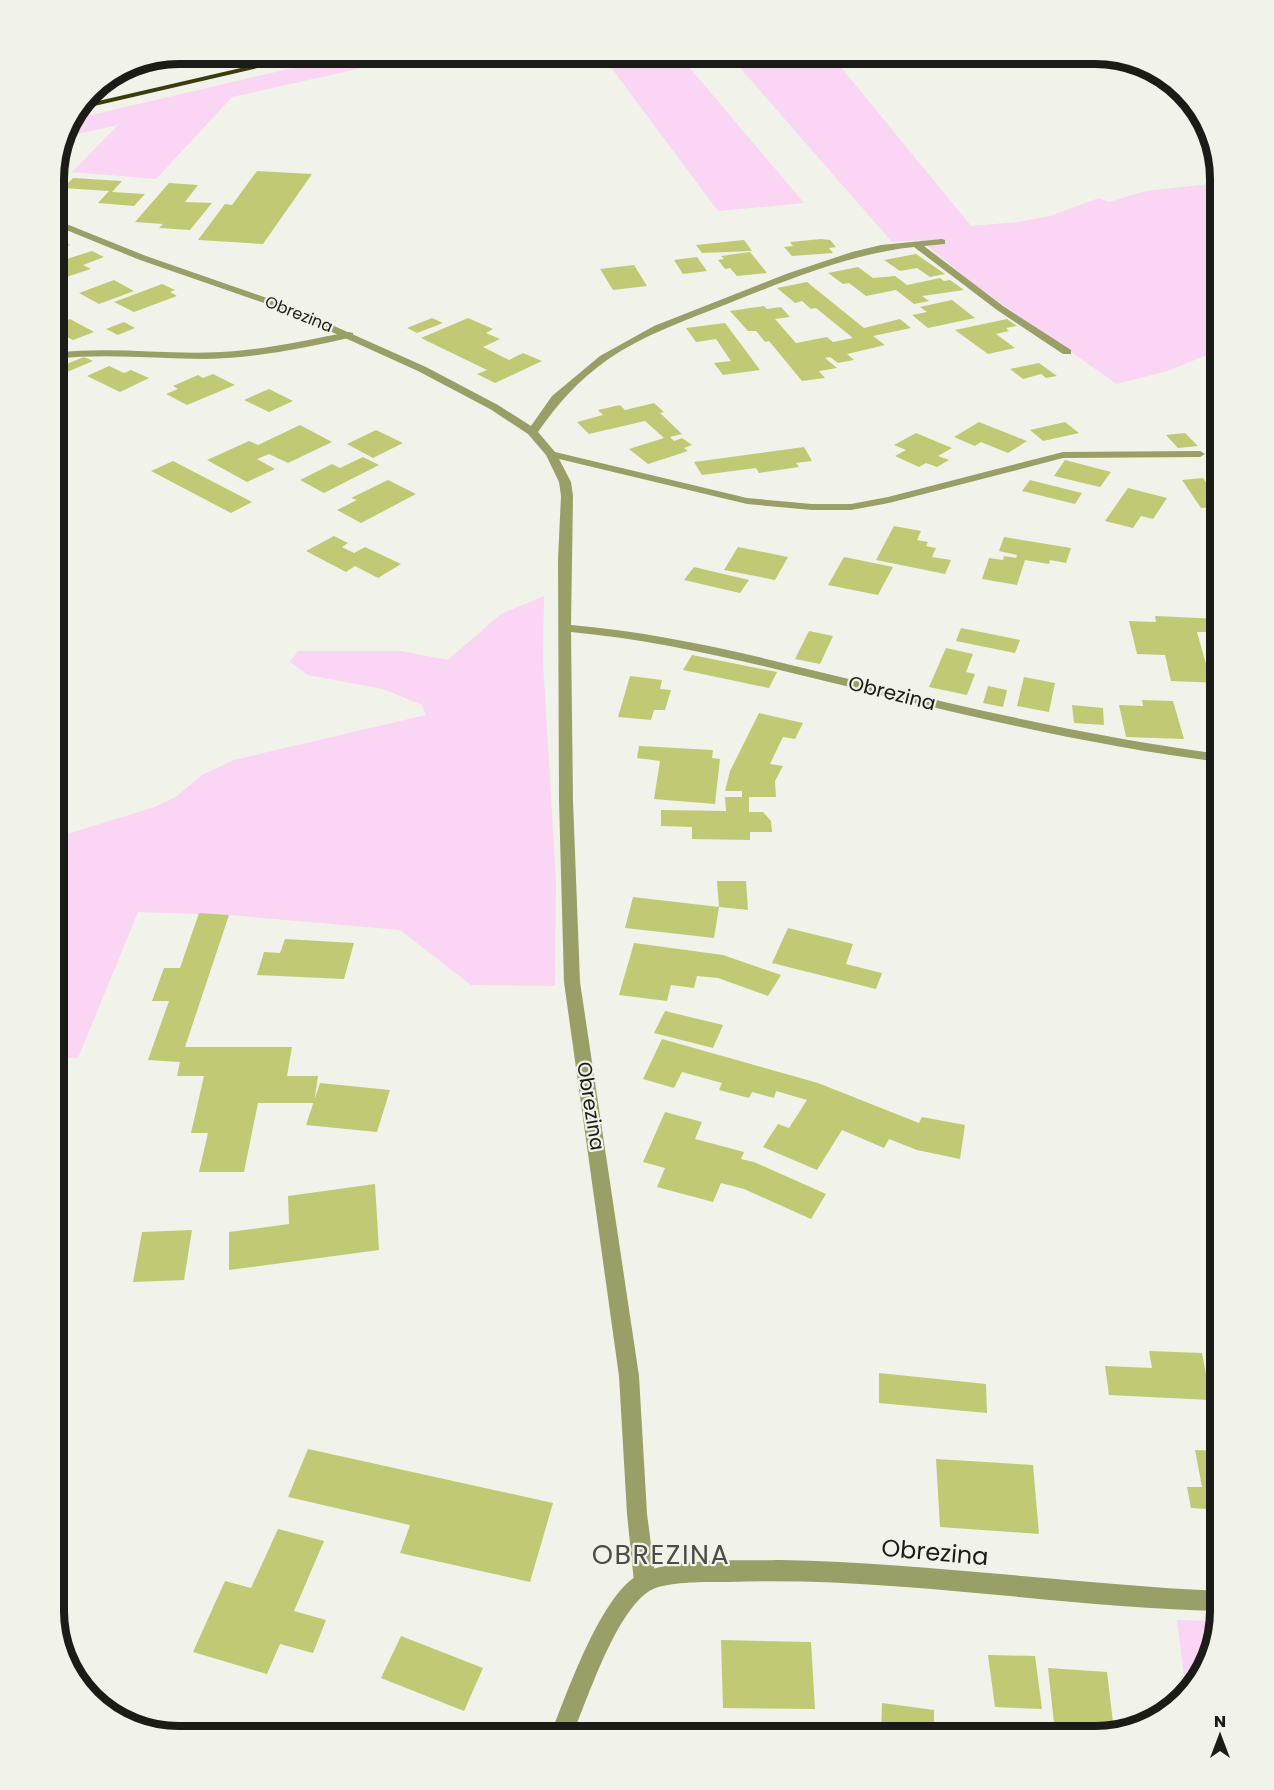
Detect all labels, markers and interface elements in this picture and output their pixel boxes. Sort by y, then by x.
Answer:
street label: Obrezina [262,290,336,338]
street label: Obrezina [845,669,939,717]
street label: Obrezina [570,1060,612,1152]
street label: Obrezina [880,1531,990,1573]
district label: OBREZINA [592,1536,730,1573]
north arrow [1190,1706,1250,1766]
text: N [1214,1710,1226,1733]

